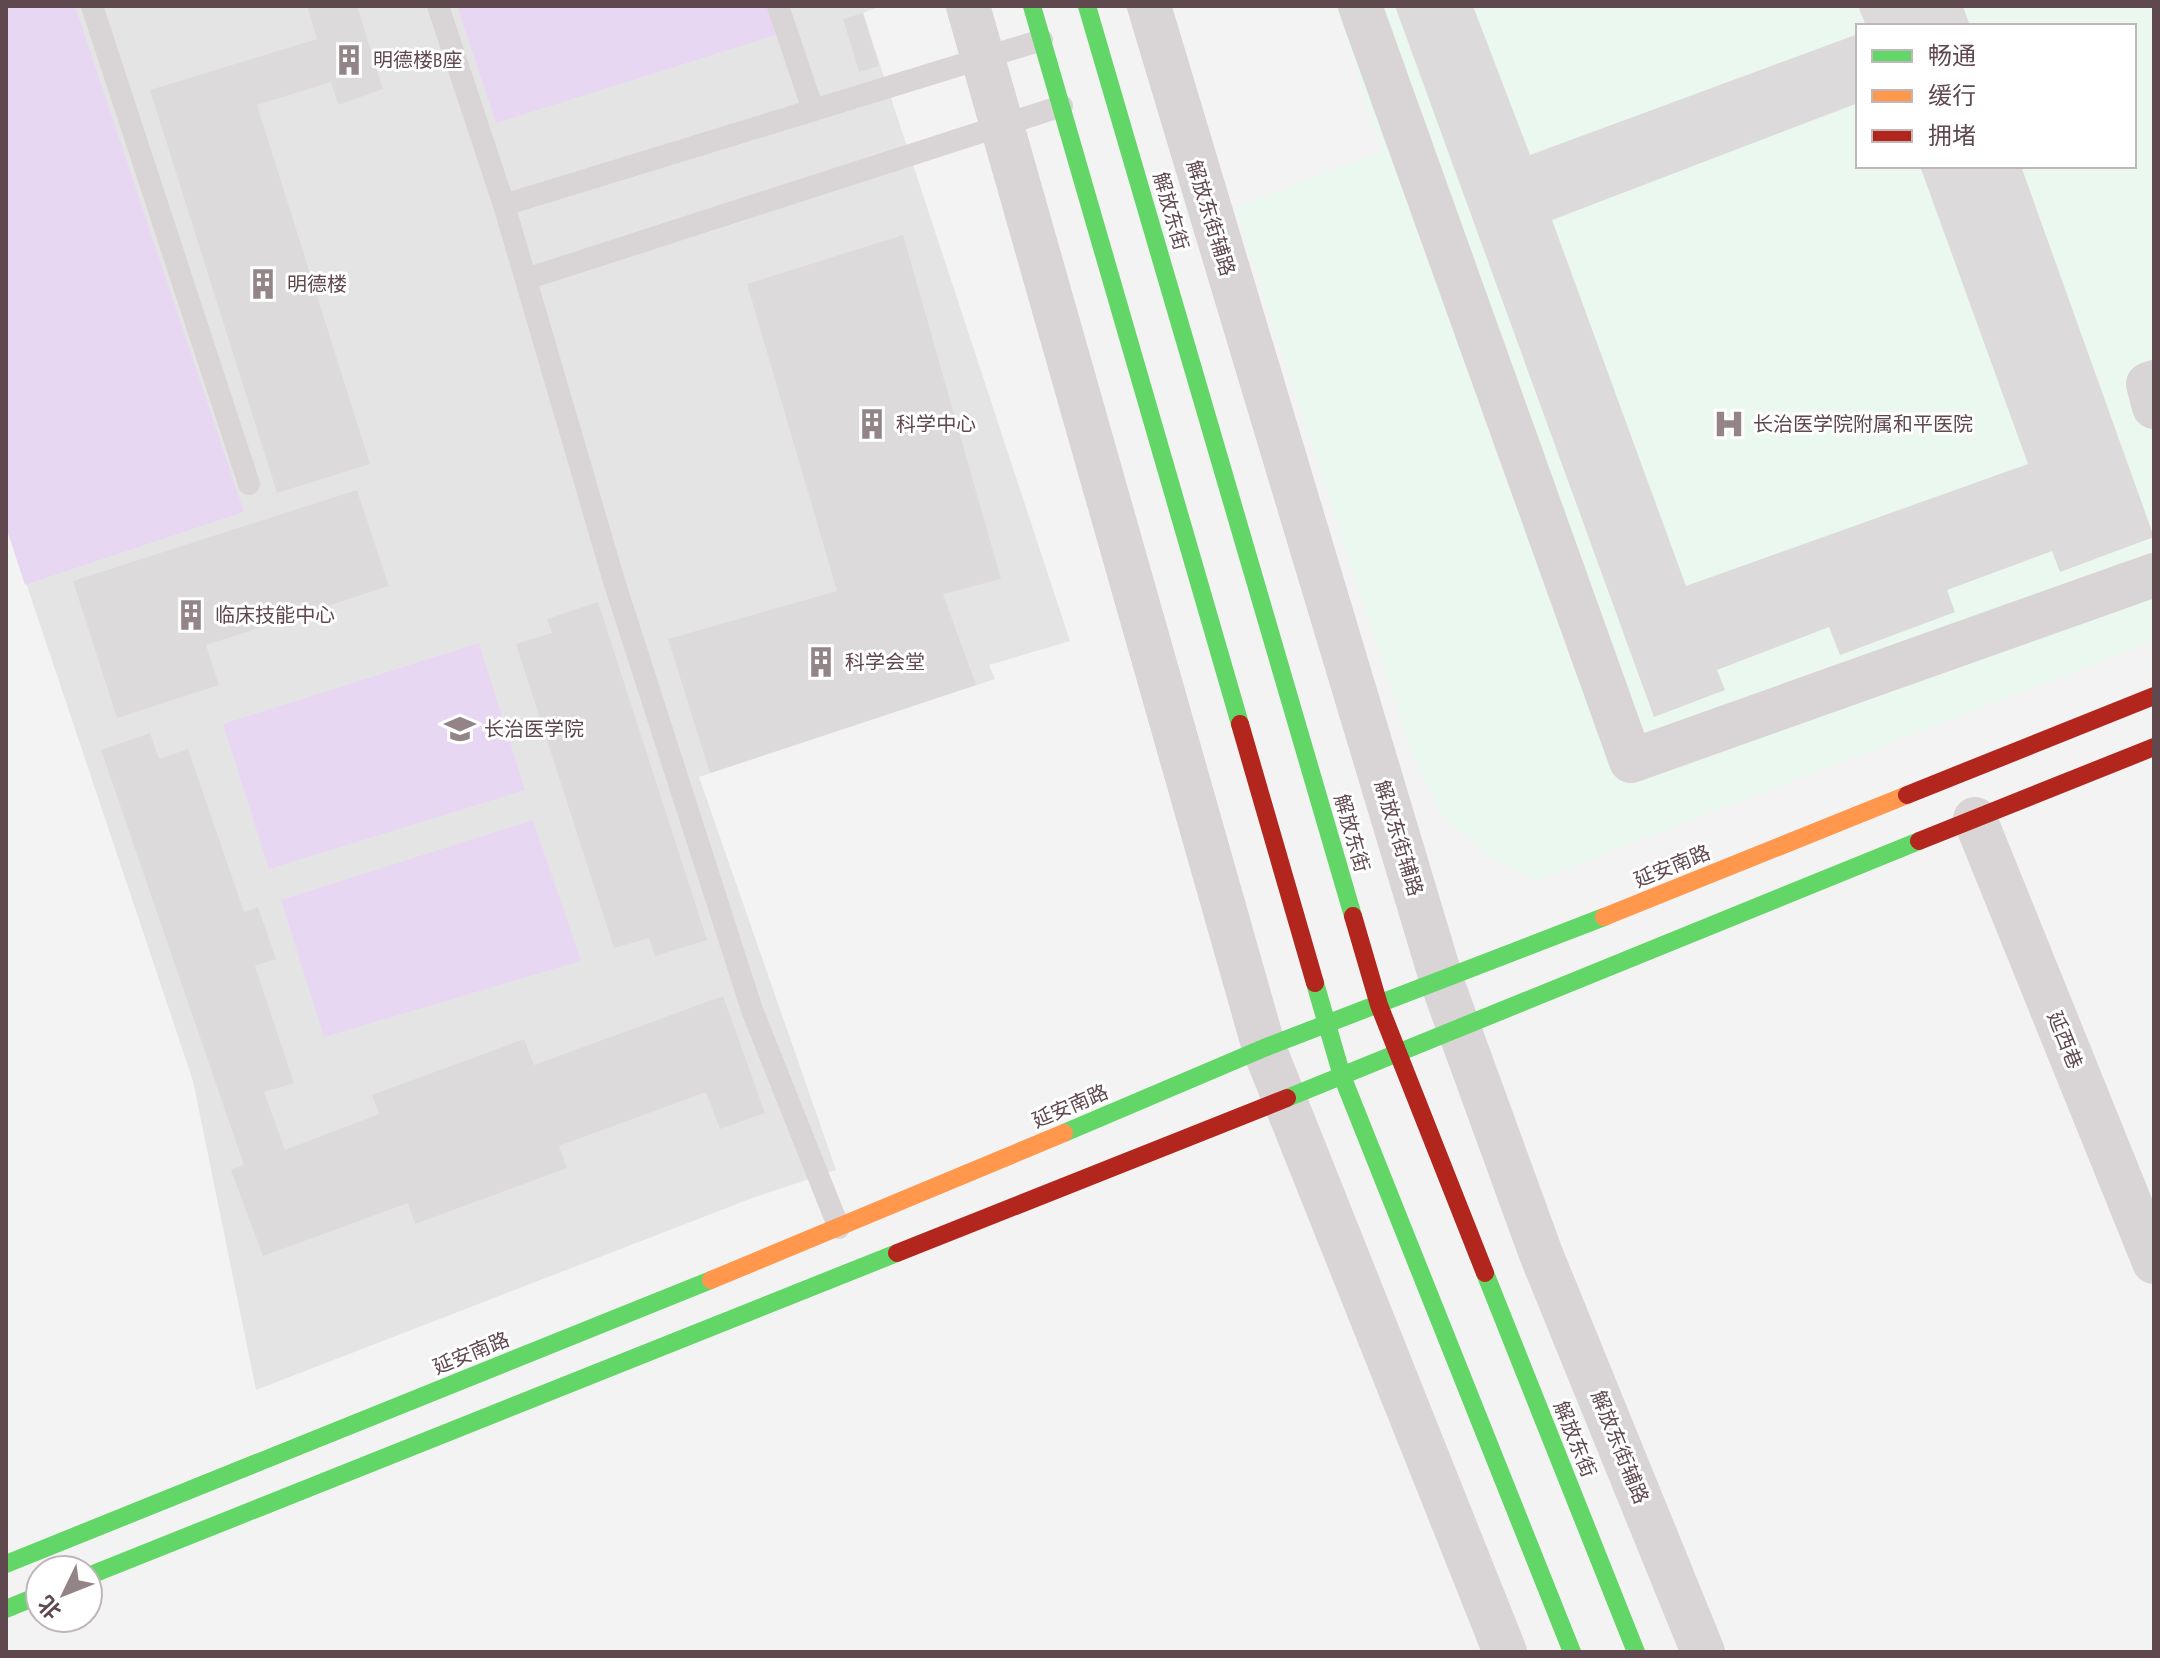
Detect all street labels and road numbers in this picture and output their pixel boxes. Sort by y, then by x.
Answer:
street label: 解放东街辅路 [1181,157,1241,279]
street label: 解放东街 [1147,169,1195,253]
street label: 解放东街辅路 [1369,777,1429,899]
street label: 解放东街 [1328,791,1376,875]
street label: 延安南路 [1630,839,1714,893]
street label: 延西巷 [2042,1007,2088,1073]
street label: 延安南路 [1028,1078,1112,1134]
street label: 延安南路 [429,1326,513,1380]
street label: 解放东街辅路 [1585,1386,1655,1508]
street label: 解放东街 [1548,1397,1602,1481]

